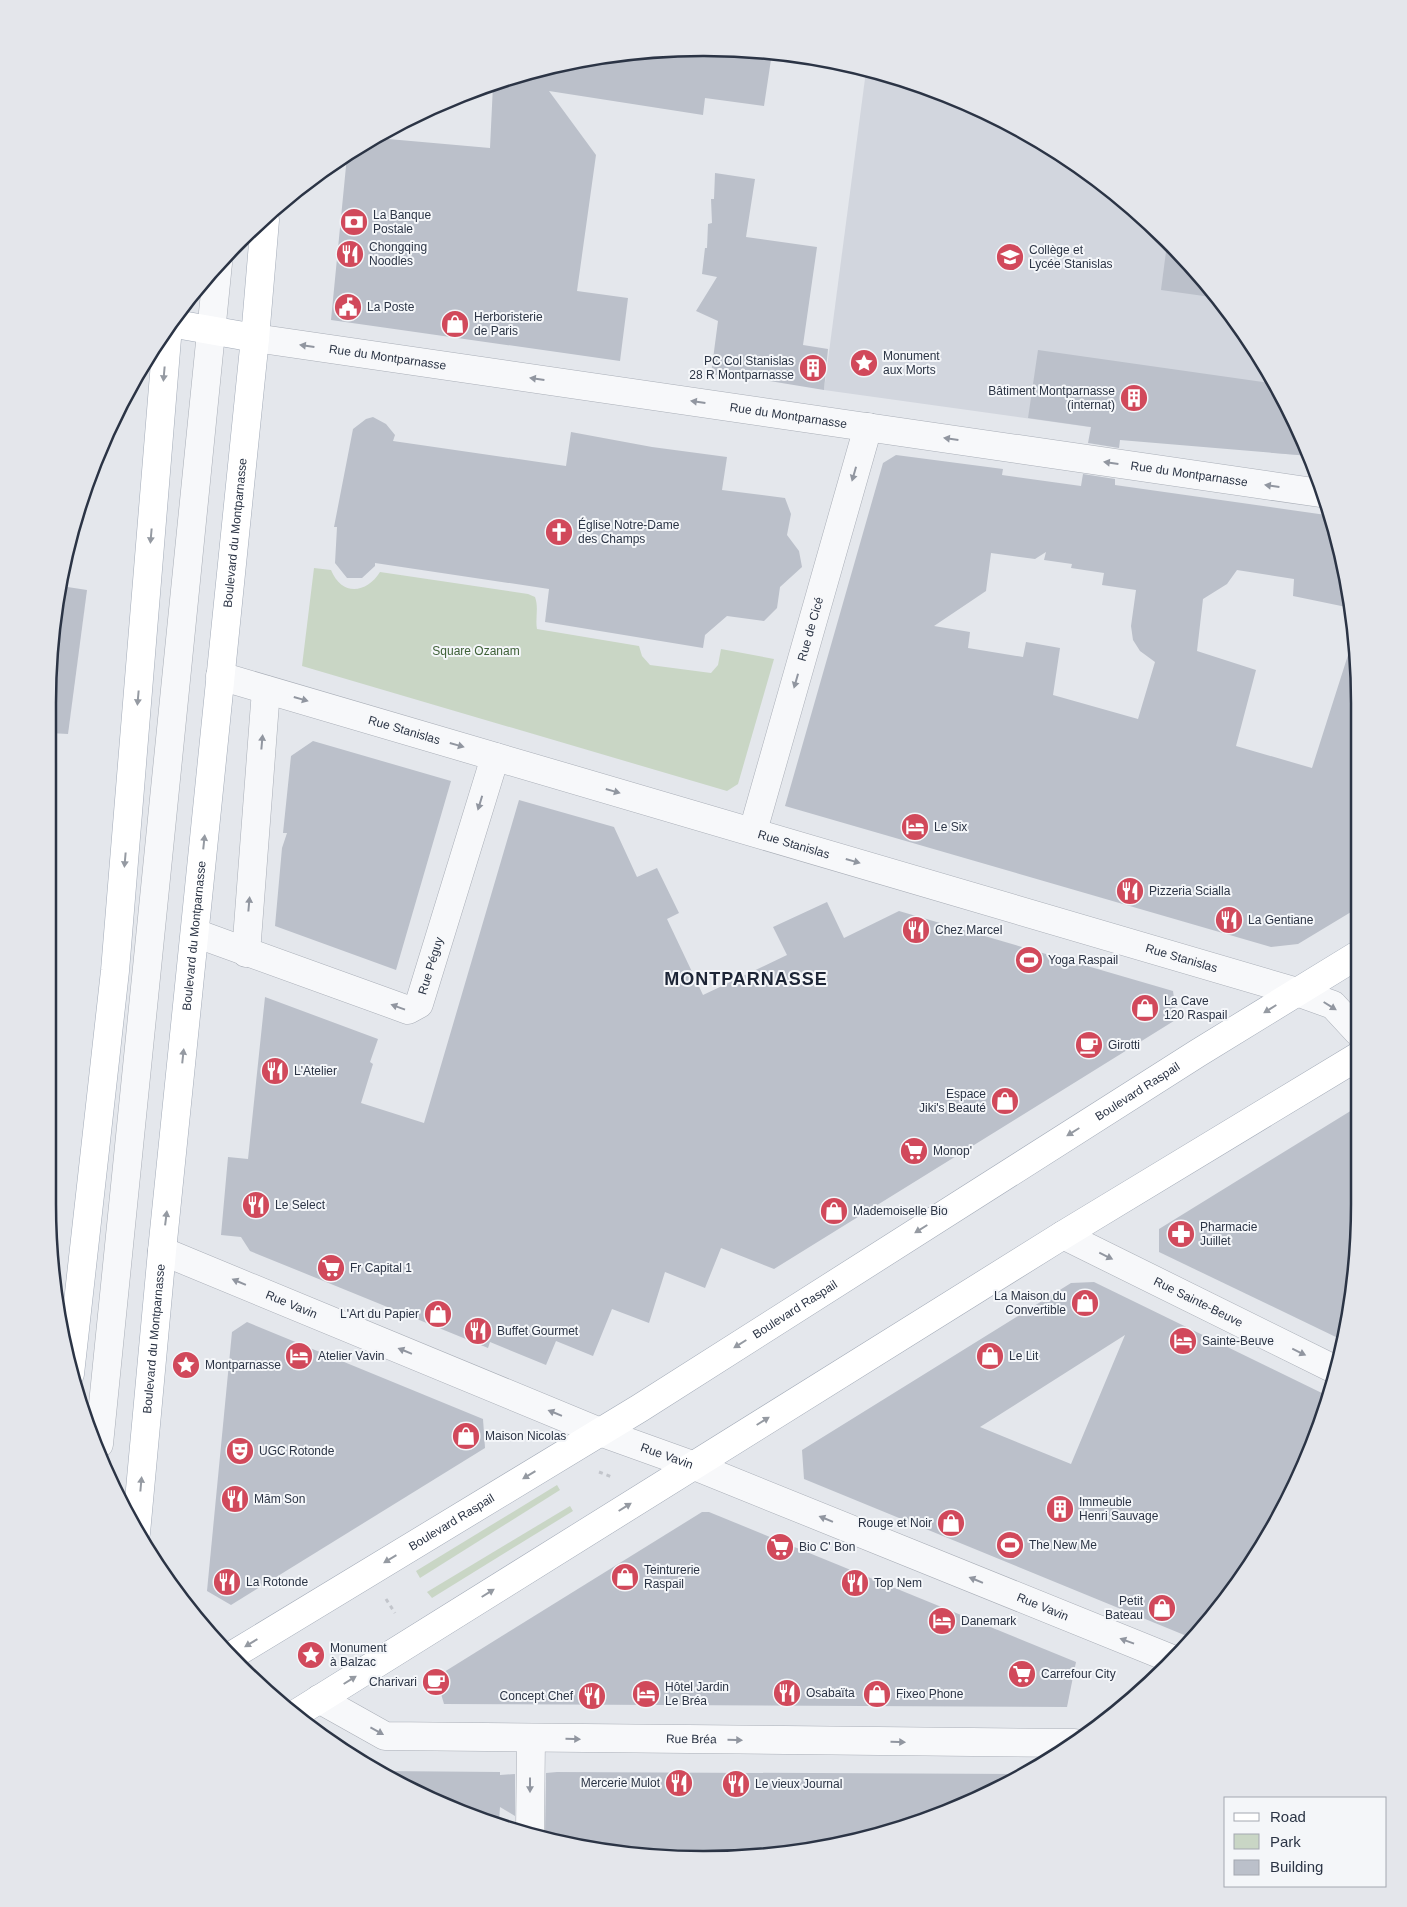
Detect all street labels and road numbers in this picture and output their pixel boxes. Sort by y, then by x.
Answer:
street label: Rue du Montparnasse [328,342,447,373]
street label: Rue du Montparnasse [729,400,848,431]
street label: Boulevard du Montparnasse [221,457,250,608]
street label: Rue du Montparnasse [1130,459,1249,489]
street label: Rue de Cicé [795,595,826,663]
street label: Rue Stanislas [367,713,442,747]
street label: Rue Stanislas [756,827,831,862]
street label: Boulevard du Montparnasse [180,860,209,1011]
street label: Rue Péguy [415,935,446,996]
street label: Rue Stanislas [1144,941,1219,975]
street label: Boulevard Raspail [1093,1059,1182,1124]
street label: Boulevard du Montparnasse [140,1263,168,1414]
street label: Rue Sainte-Beuve [1152,1274,1245,1330]
street label: Boulevard Raspail [750,1277,840,1341]
street label: Rue Vavin [264,1288,319,1321]
street label: Rue Vavin [639,1440,695,1472]
street label: Boulevard Raspail [406,1491,497,1554]
street label: Rue Vavin [1015,1590,1071,1623]
street label: Rue Bréa [666,1732,717,1746]

